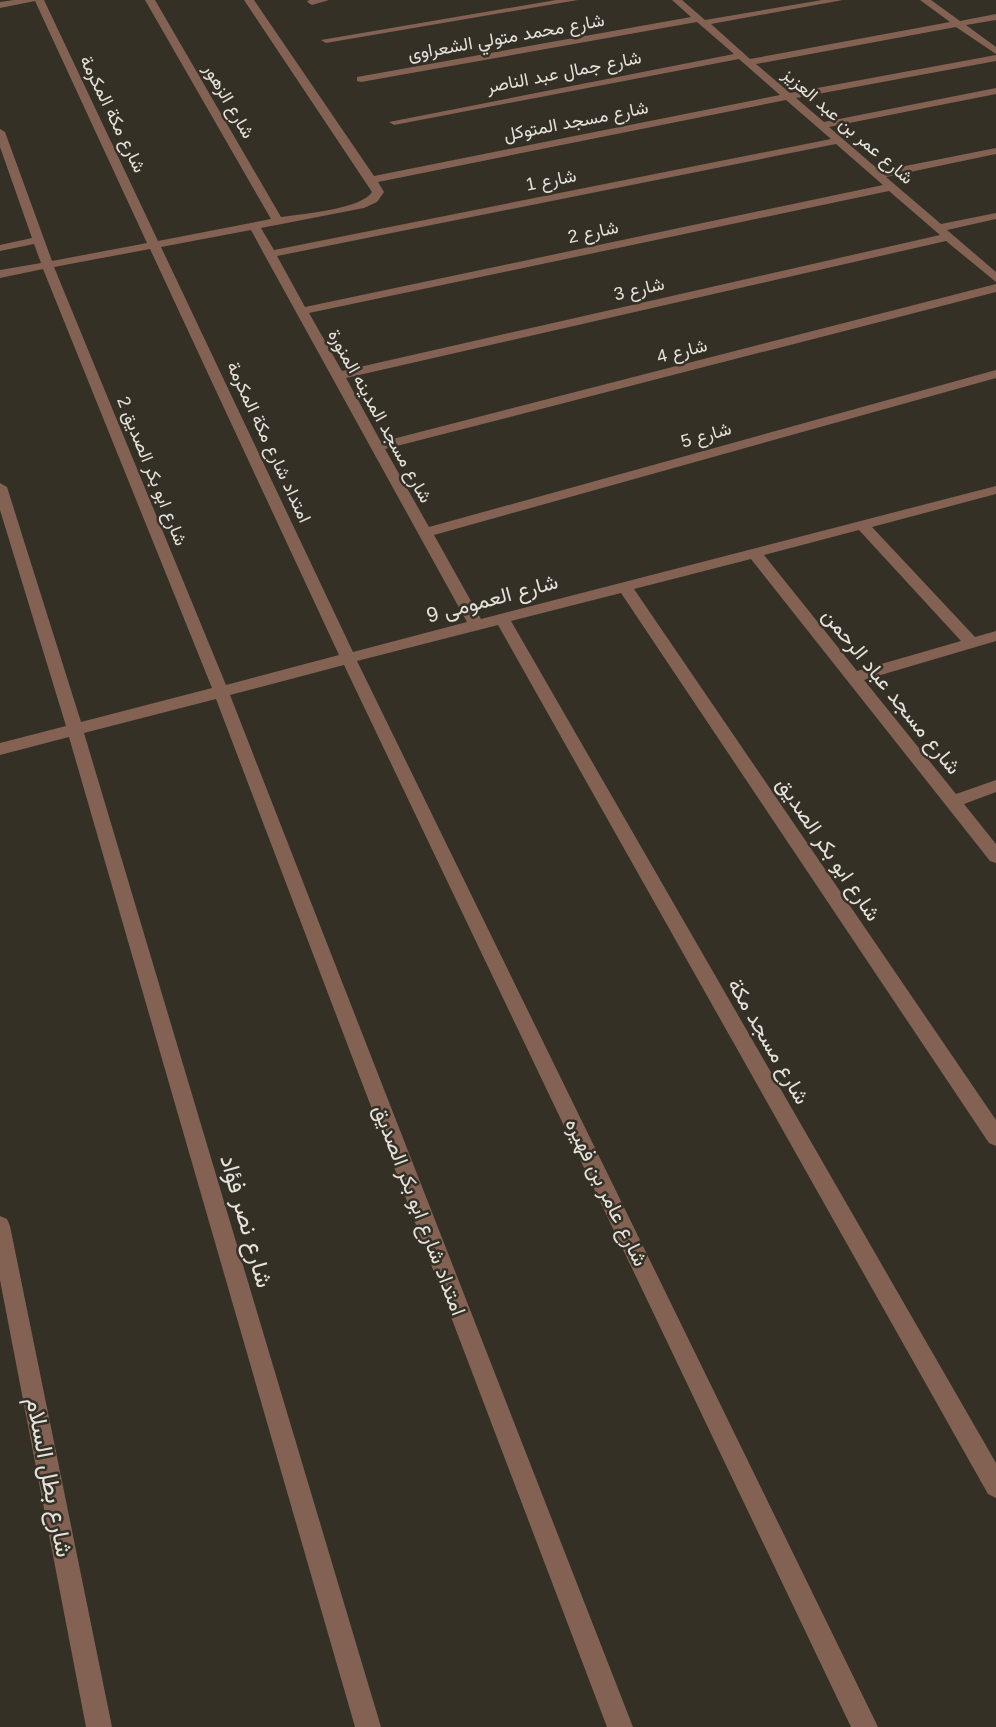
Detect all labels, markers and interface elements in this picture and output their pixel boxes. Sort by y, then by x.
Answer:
street label: شارع محمد متولي الشعراوى [406,10,607,69]
street label: شارع جمال عبد الناصر [484,47,643,99]
street label: شارع مكة المكرمة [74,52,150,177]
street label: شارع الزهور [197,59,258,143]
street label: شارع عمر بن عبد العزيز [777,63,917,190]
street label: شارع مسجد المتوكل [502,97,650,147]
street label: شارع 1 [524,165,578,197]
street label: شارع 2 [566,217,621,249]
street label: شارع 3 [612,273,667,306]
street label: شارع مسجد المدينه المنورة [322,326,436,507]
street label: شارع 4 [655,335,710,369]
street label: امتداد شارع مكة المكرمة [221,358,315,526]
street label: شارع ابو بكر الصديق 2 [111,394,191,549]
street label: شارع 5 [679,418,734,454]
street label: شارع العمومى 9 [424,569,561,629]
street label: شارع مسجد عباد الرحمن [816,603,966,780]
street label: شارع ابو بكر الصديق [770,773,886,927]
street label: شارع مسجد مكة [721,974,814,1109]
street label: امتداد شارع ابو بكر الصديق [366,1102,471,1320]
street label: شارع عامر بن فهيره [559,1114,653,1271]
street label: شارع نصر فؤاد [212,1151,279,1291]
street label: شارع بطل السلام [18,1395,79,1560]

